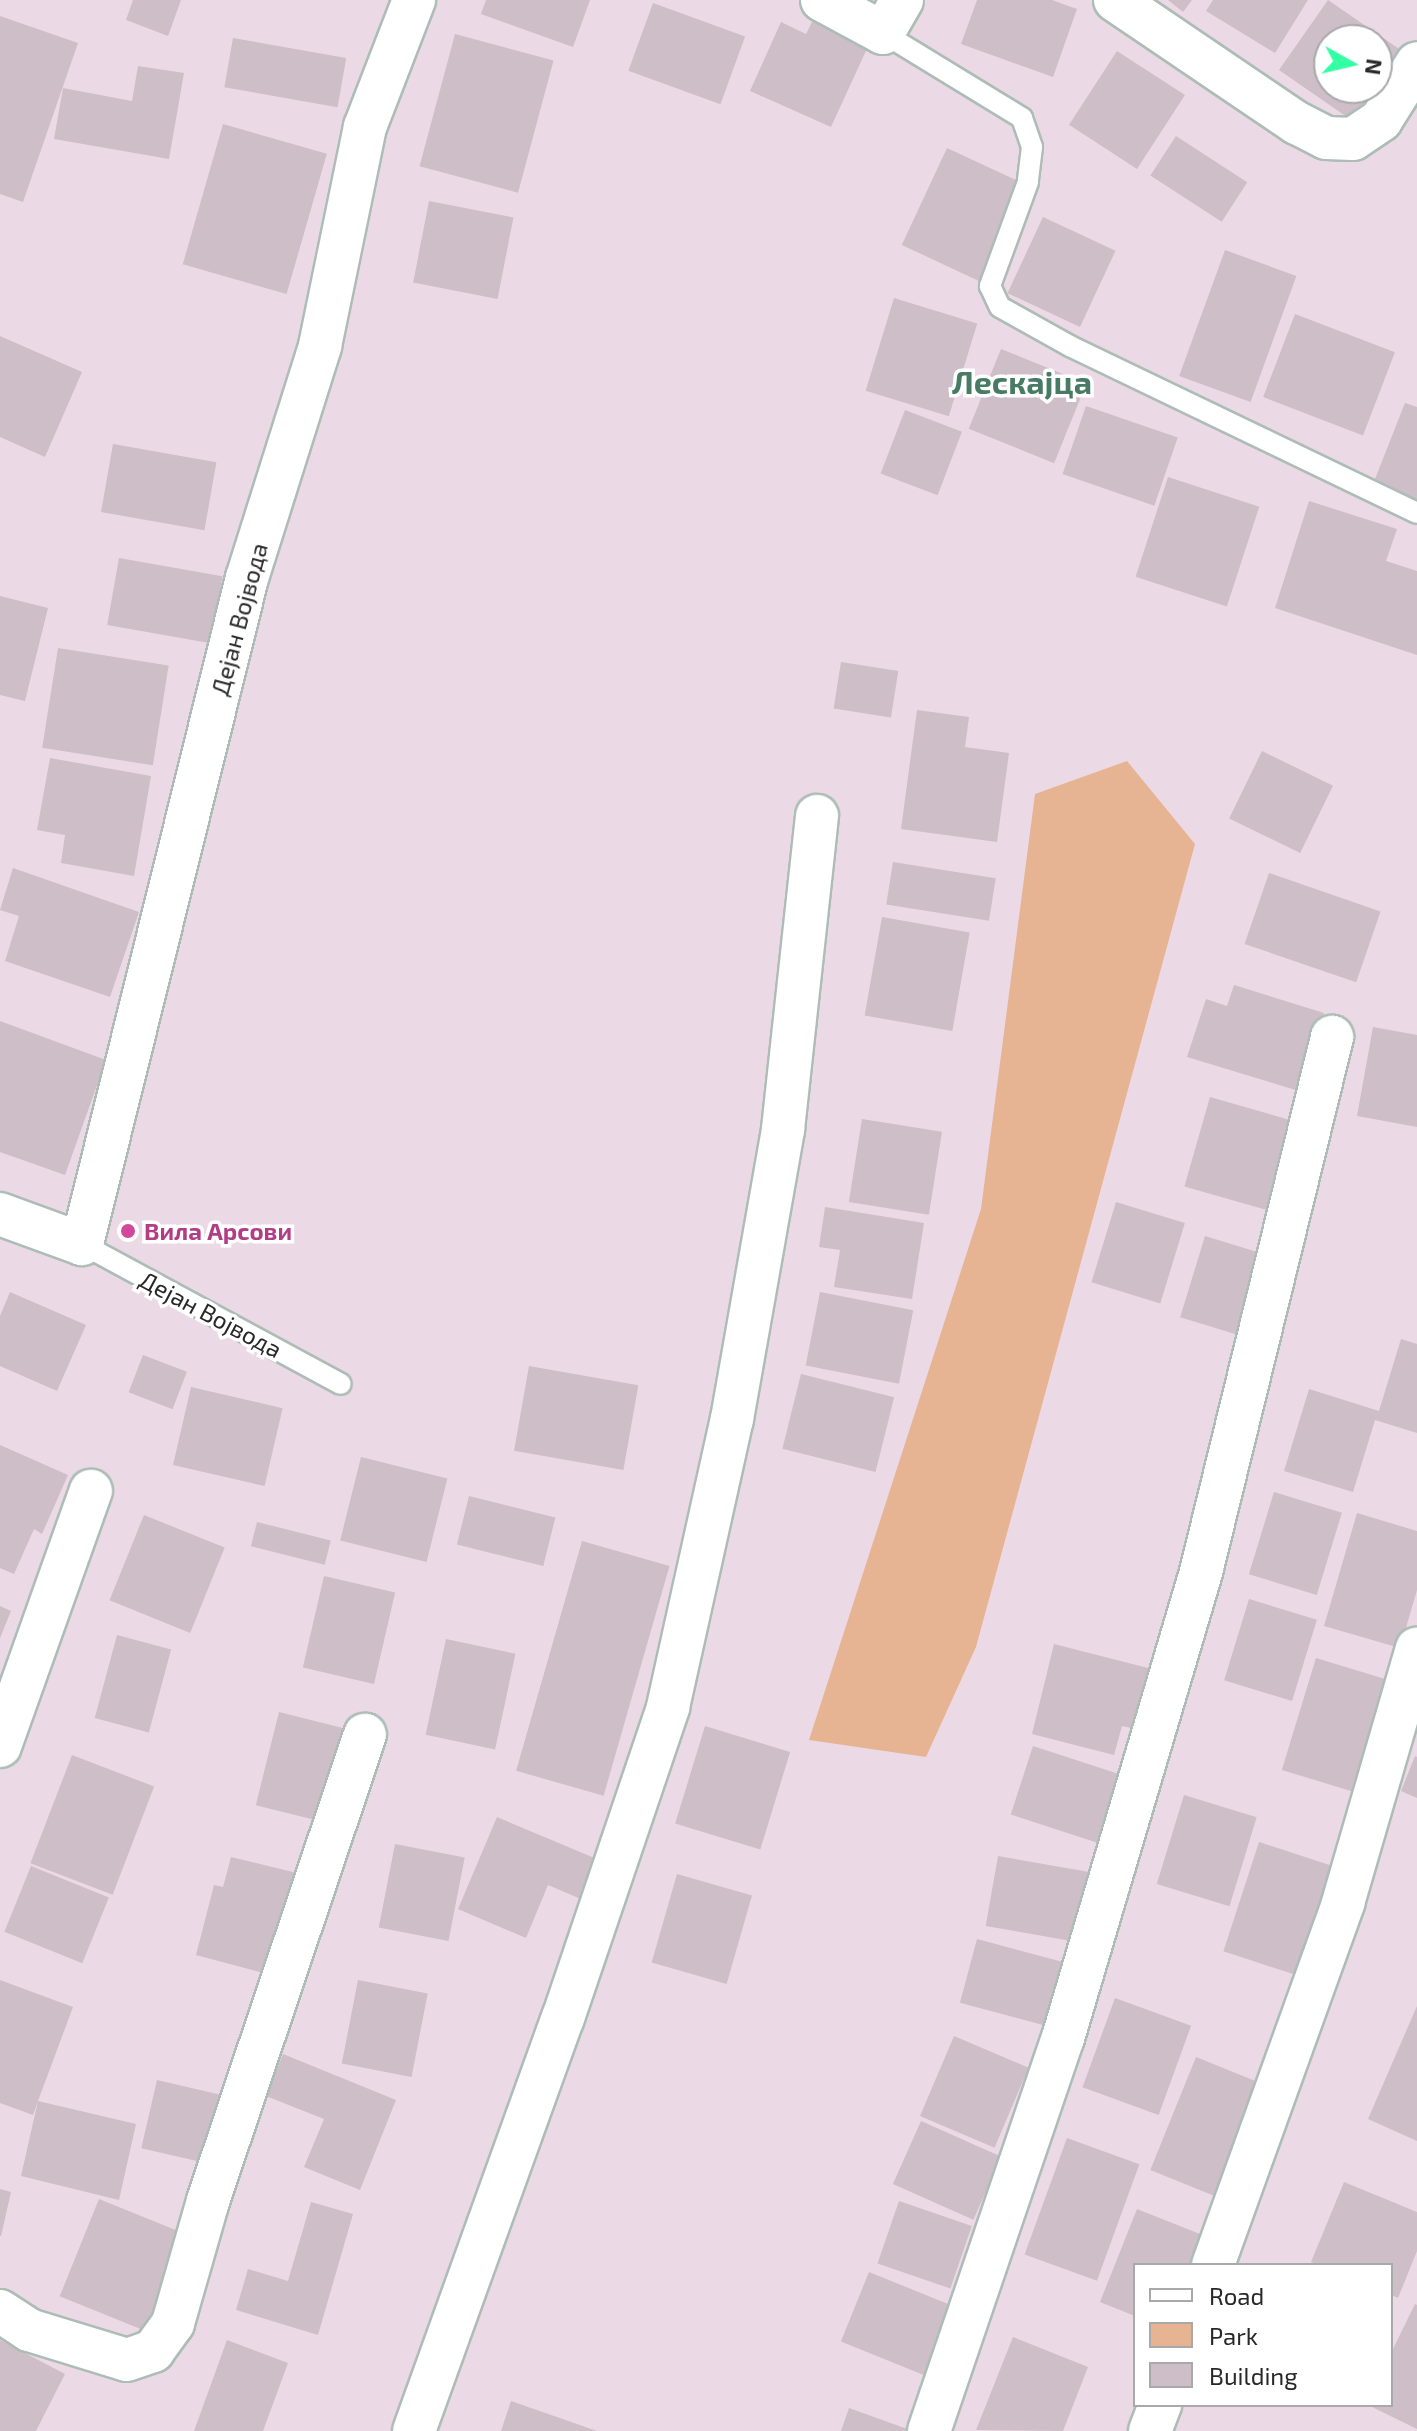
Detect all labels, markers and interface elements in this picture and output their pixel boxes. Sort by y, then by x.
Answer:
north arrow [1313,24,1393,104]
text: N [1361,57,1389,77]
district label: Лескајца [952,362,1092,400]
street label: Дејан Војвода [205,540,273,698]
place label: Вила Арсови [144,1217,292,1245]
marker: Вила Арсови [119,1222,137,1240]
street label: Дејан Војвода [135,1264,287,1364]
legend [1133,2263,1393,2407]
text: Road [1209,2281,1264,2310]
text: Park [1209,2321,1258,2350]
text: Building [1209,2361,1298,2390]

